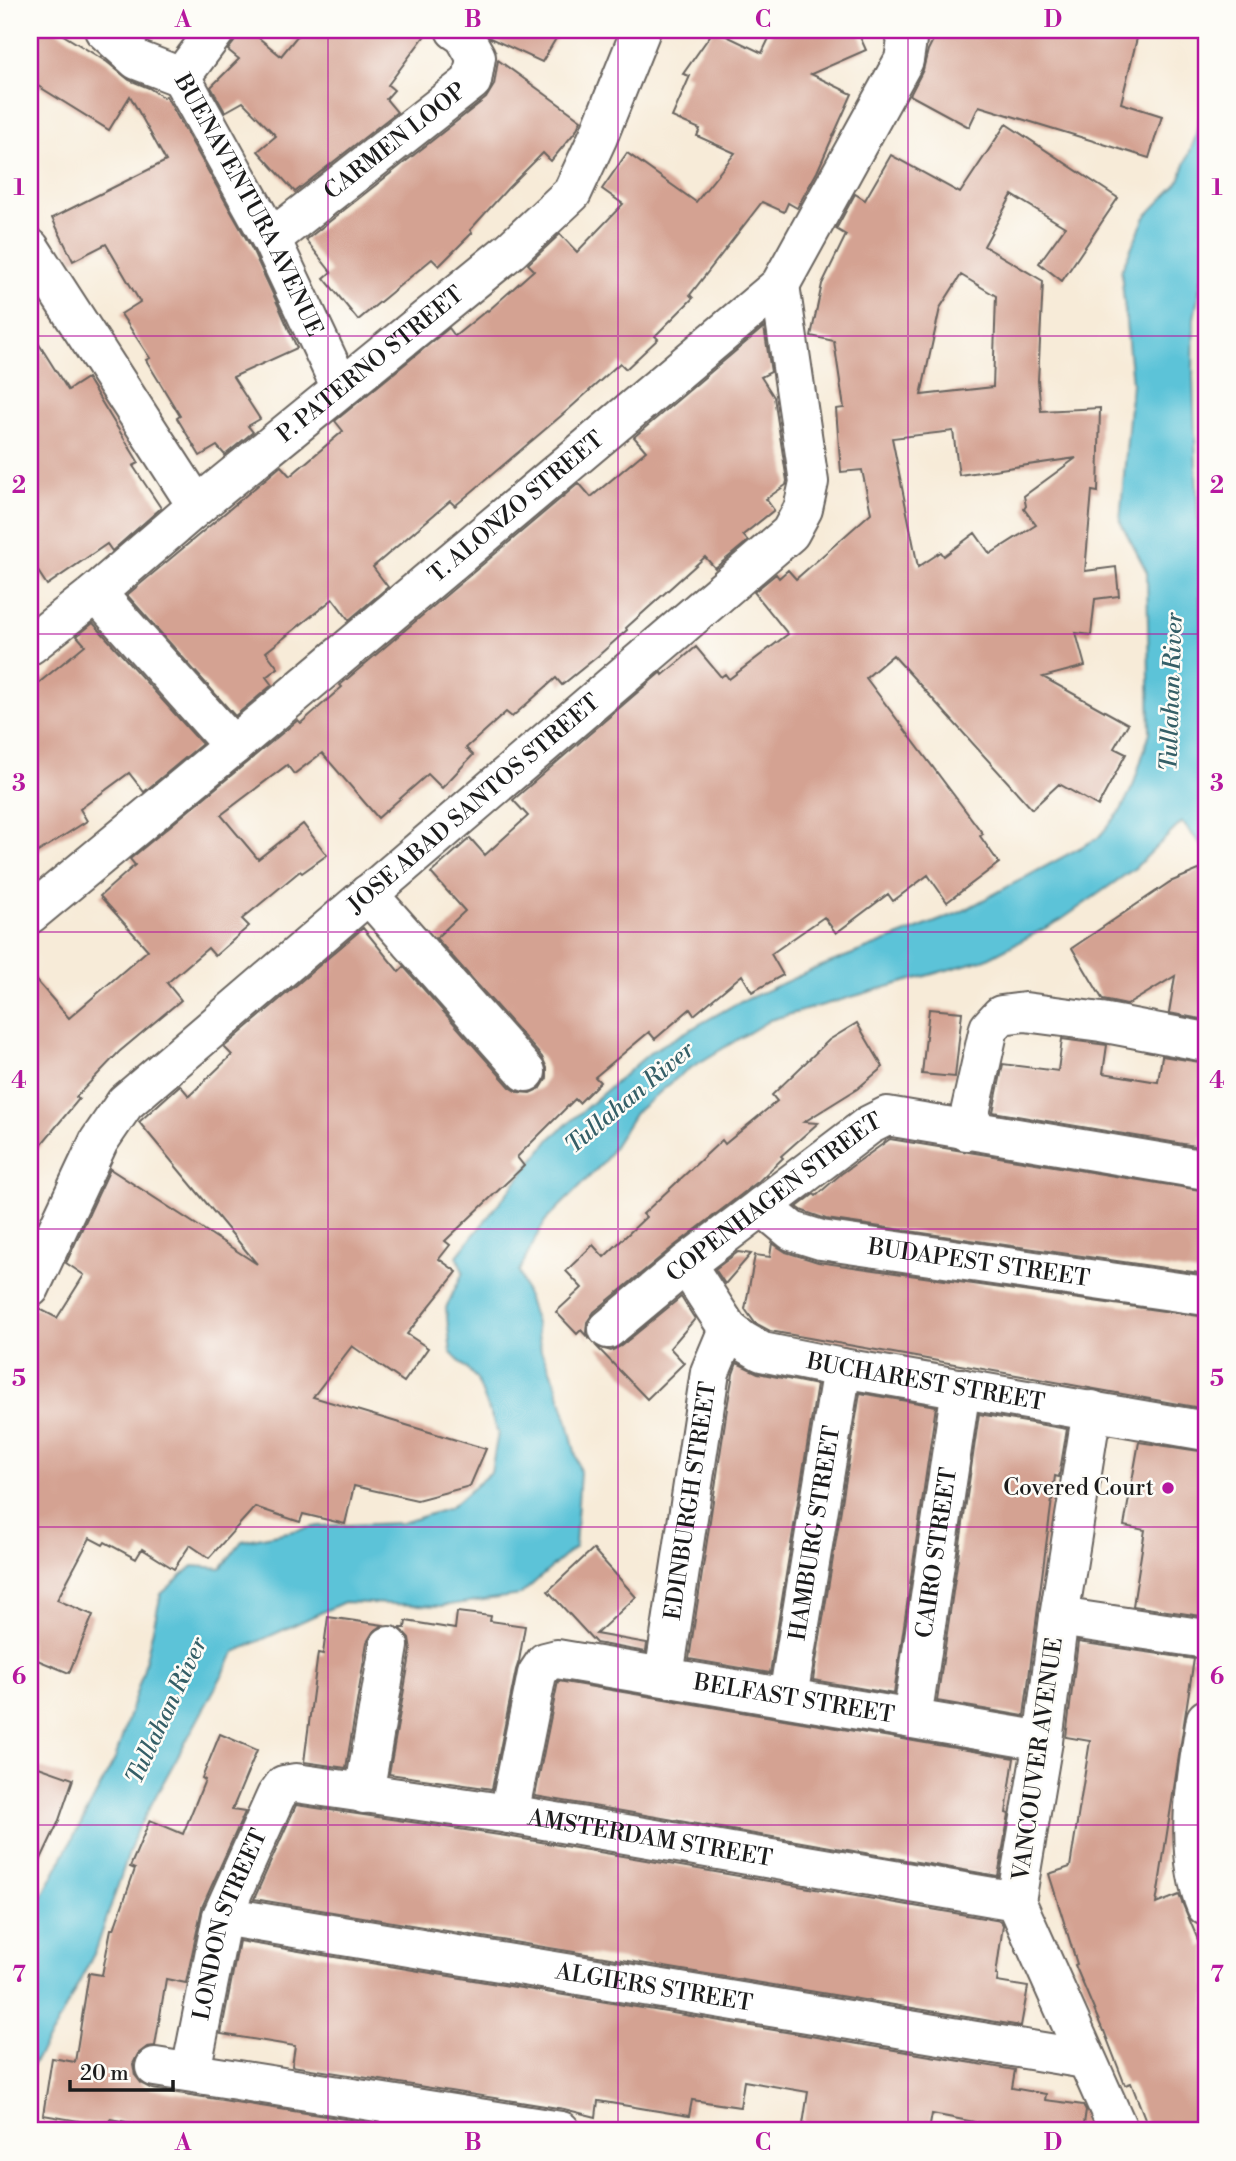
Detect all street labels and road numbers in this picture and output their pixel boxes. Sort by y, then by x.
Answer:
street label: BUENAVENTURA AVENUE [168,68,329,341]
street label: CARMEN LOOP [319,77,472,206]
street label: P. PATERNO STREET [271,280,469,449]
street label: T. ALONZO STREET [423,425,610,589]
street label: JOSE ABAD SANTOS STREET [341,688,606,920]
street label: COPENHAGEN STREET [661,1107,886,1288]
street label: BUDAPEST STREET [865,1233,1091,1293]
street label: BUCHAREST STREET [803,1347,1047,1417]
street label: EDINBURGH STREET [659,1380,722,1622]
street label: HAMBURG STREET [783,1424,846,1643]
street label: CAIRO STREET [910,1466,963,1640]
street label: VANCOUVER AVENUE [1007,1636,1069,1883]
street label: BELFAST STREET [691,1668,897,1730]
street label: AMSTERDAM STREET [525,1803,775,1873]
street label: LONDON STREET [187,1825,273,2023]
street label: ALGIERS STREET [553,1957,755,2018]

